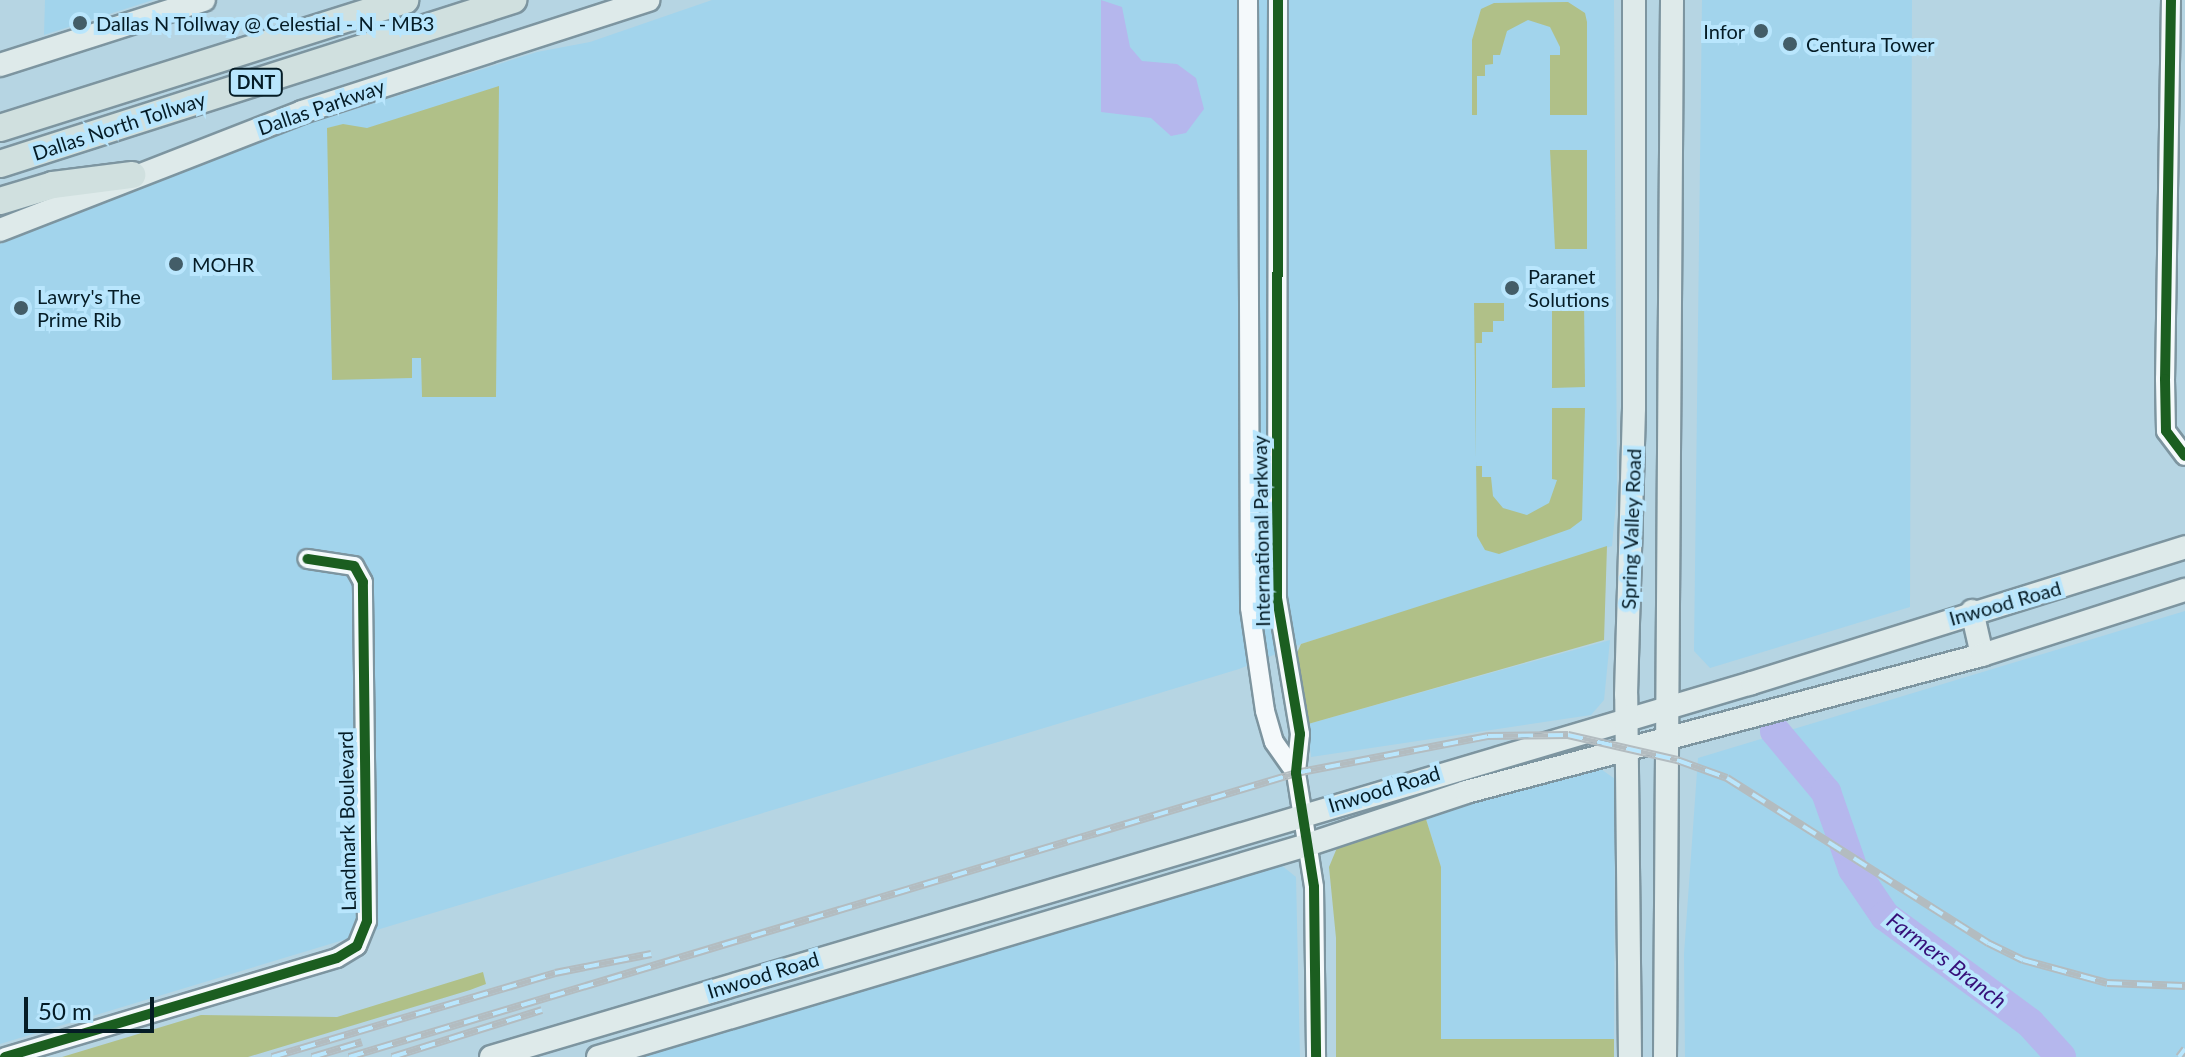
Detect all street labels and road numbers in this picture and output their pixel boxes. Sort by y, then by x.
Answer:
road number: DNT [228,68,284,96]
street label: Dallas Parkway [254,74,388,140]
street label: Dallas North Tollway [29,87,209,165]
street label: International Parkway [1247,435,1275,627]
street label: Spring Valley Road [1616,448,1646,610]
street label: Inwood Road [1946,576,2064,630]
street label: Landmark Boulevard [333,731,361,911]
street label: Inwood Road [1325,761,1443,817]
street label: Inwood Road [704,947,822,1003]

